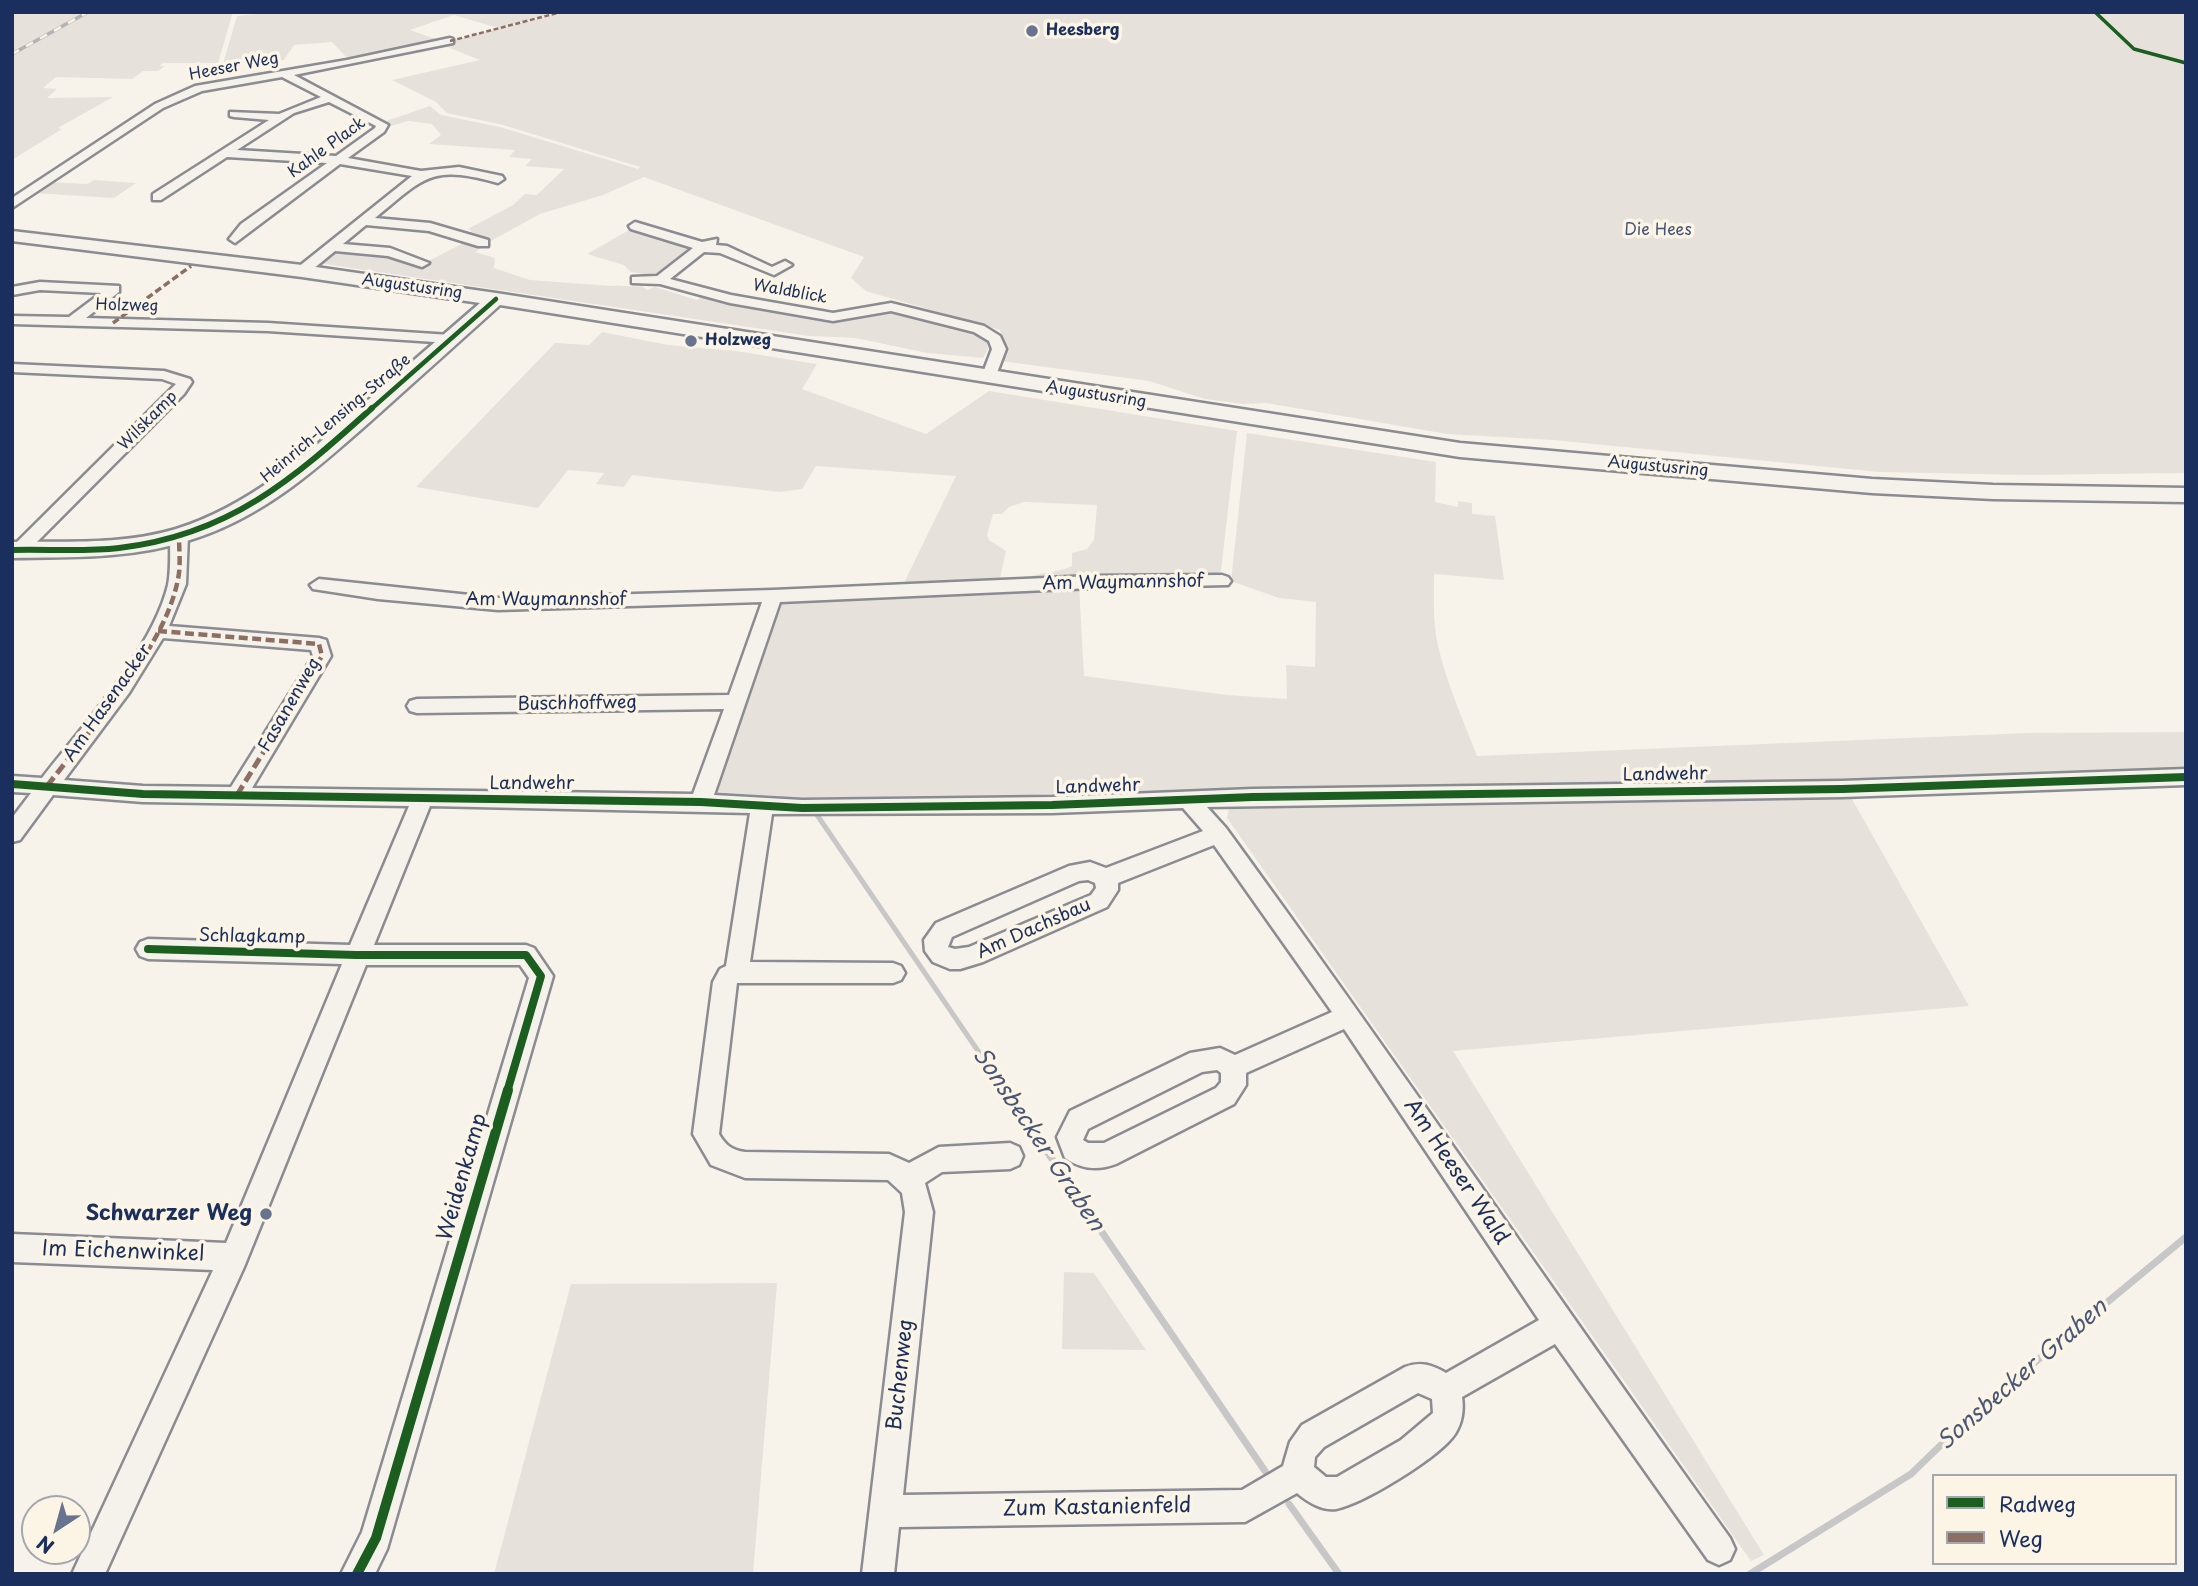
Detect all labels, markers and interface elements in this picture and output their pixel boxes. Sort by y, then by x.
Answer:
place label: Heesberg [1046,21,1119,41]
marker: Heesberg [1024,23,1040,39]
street label: Heeser Weg [188,49,280,85]
street label: Kahle Plack [285,113,369,183]
park label: Die Hees [1624,221,1692,241]
street label: Augustusring [361,270,463,304]
street label: Waldblick [751,276,829,308]
street label: Holzweg [95,296,159,316]
place label: Holzweg [705,331,771,351]
marker: Holzweg [683,333,699,349]
street label: Heinrich-Lensing-Straße [257,351,415,487]
street label: Augustusring [1045,378,1147,412]
street label: Wilskamp [114,387,182,455]
street label: Augustusring [1607,453,1709,481]
street label: Am Waymannshof [1042,571,1204,595]
street label: Am Waymannshof [465,589,627,611]
street label: Am Hasenacker [59,640,157,766]
street label: Fasanenweg [254,654,326,756]
street label: Buschhoffweg [517,692,637,716]
street label: Landwehr [1622,763,1708,787]
street label: Landwehr [490,773,574,795]
street label: Landwehr [1055,775,1141,799]
street label: Am Dachsbau [974,894,1094,964]
street label: Schlagkamp [198,925,306,949]
water label: Sonsbecker Graben [966,1043,1110,1237]
street label: Am Heeser Wald [1398,1094,1514,1250]
street label: Weidenkamp [433,1110,493,1244]
place label: Schwarzer Weg [85,1201,252,1227]
marker: Schwarzer Weg [258,1206,274,1222]
street label: Im Eichenwinkel [41,1237,205,1267]
water label: Sonsbecker Graben [1933,1294,2113,1456]
street label: Buchenweg [883,1318,919,1432]
legend [1932,1474,2177,1565]
text: Radweg [1999,1487,2076,1519]
street label: Zum Kastanienfeld [1003,1494,1191,1522]
north arrow [21,1495,91,1565]
text: Weg [1999,1522,2043,1554]
text: N [31,1530,59,1561]

